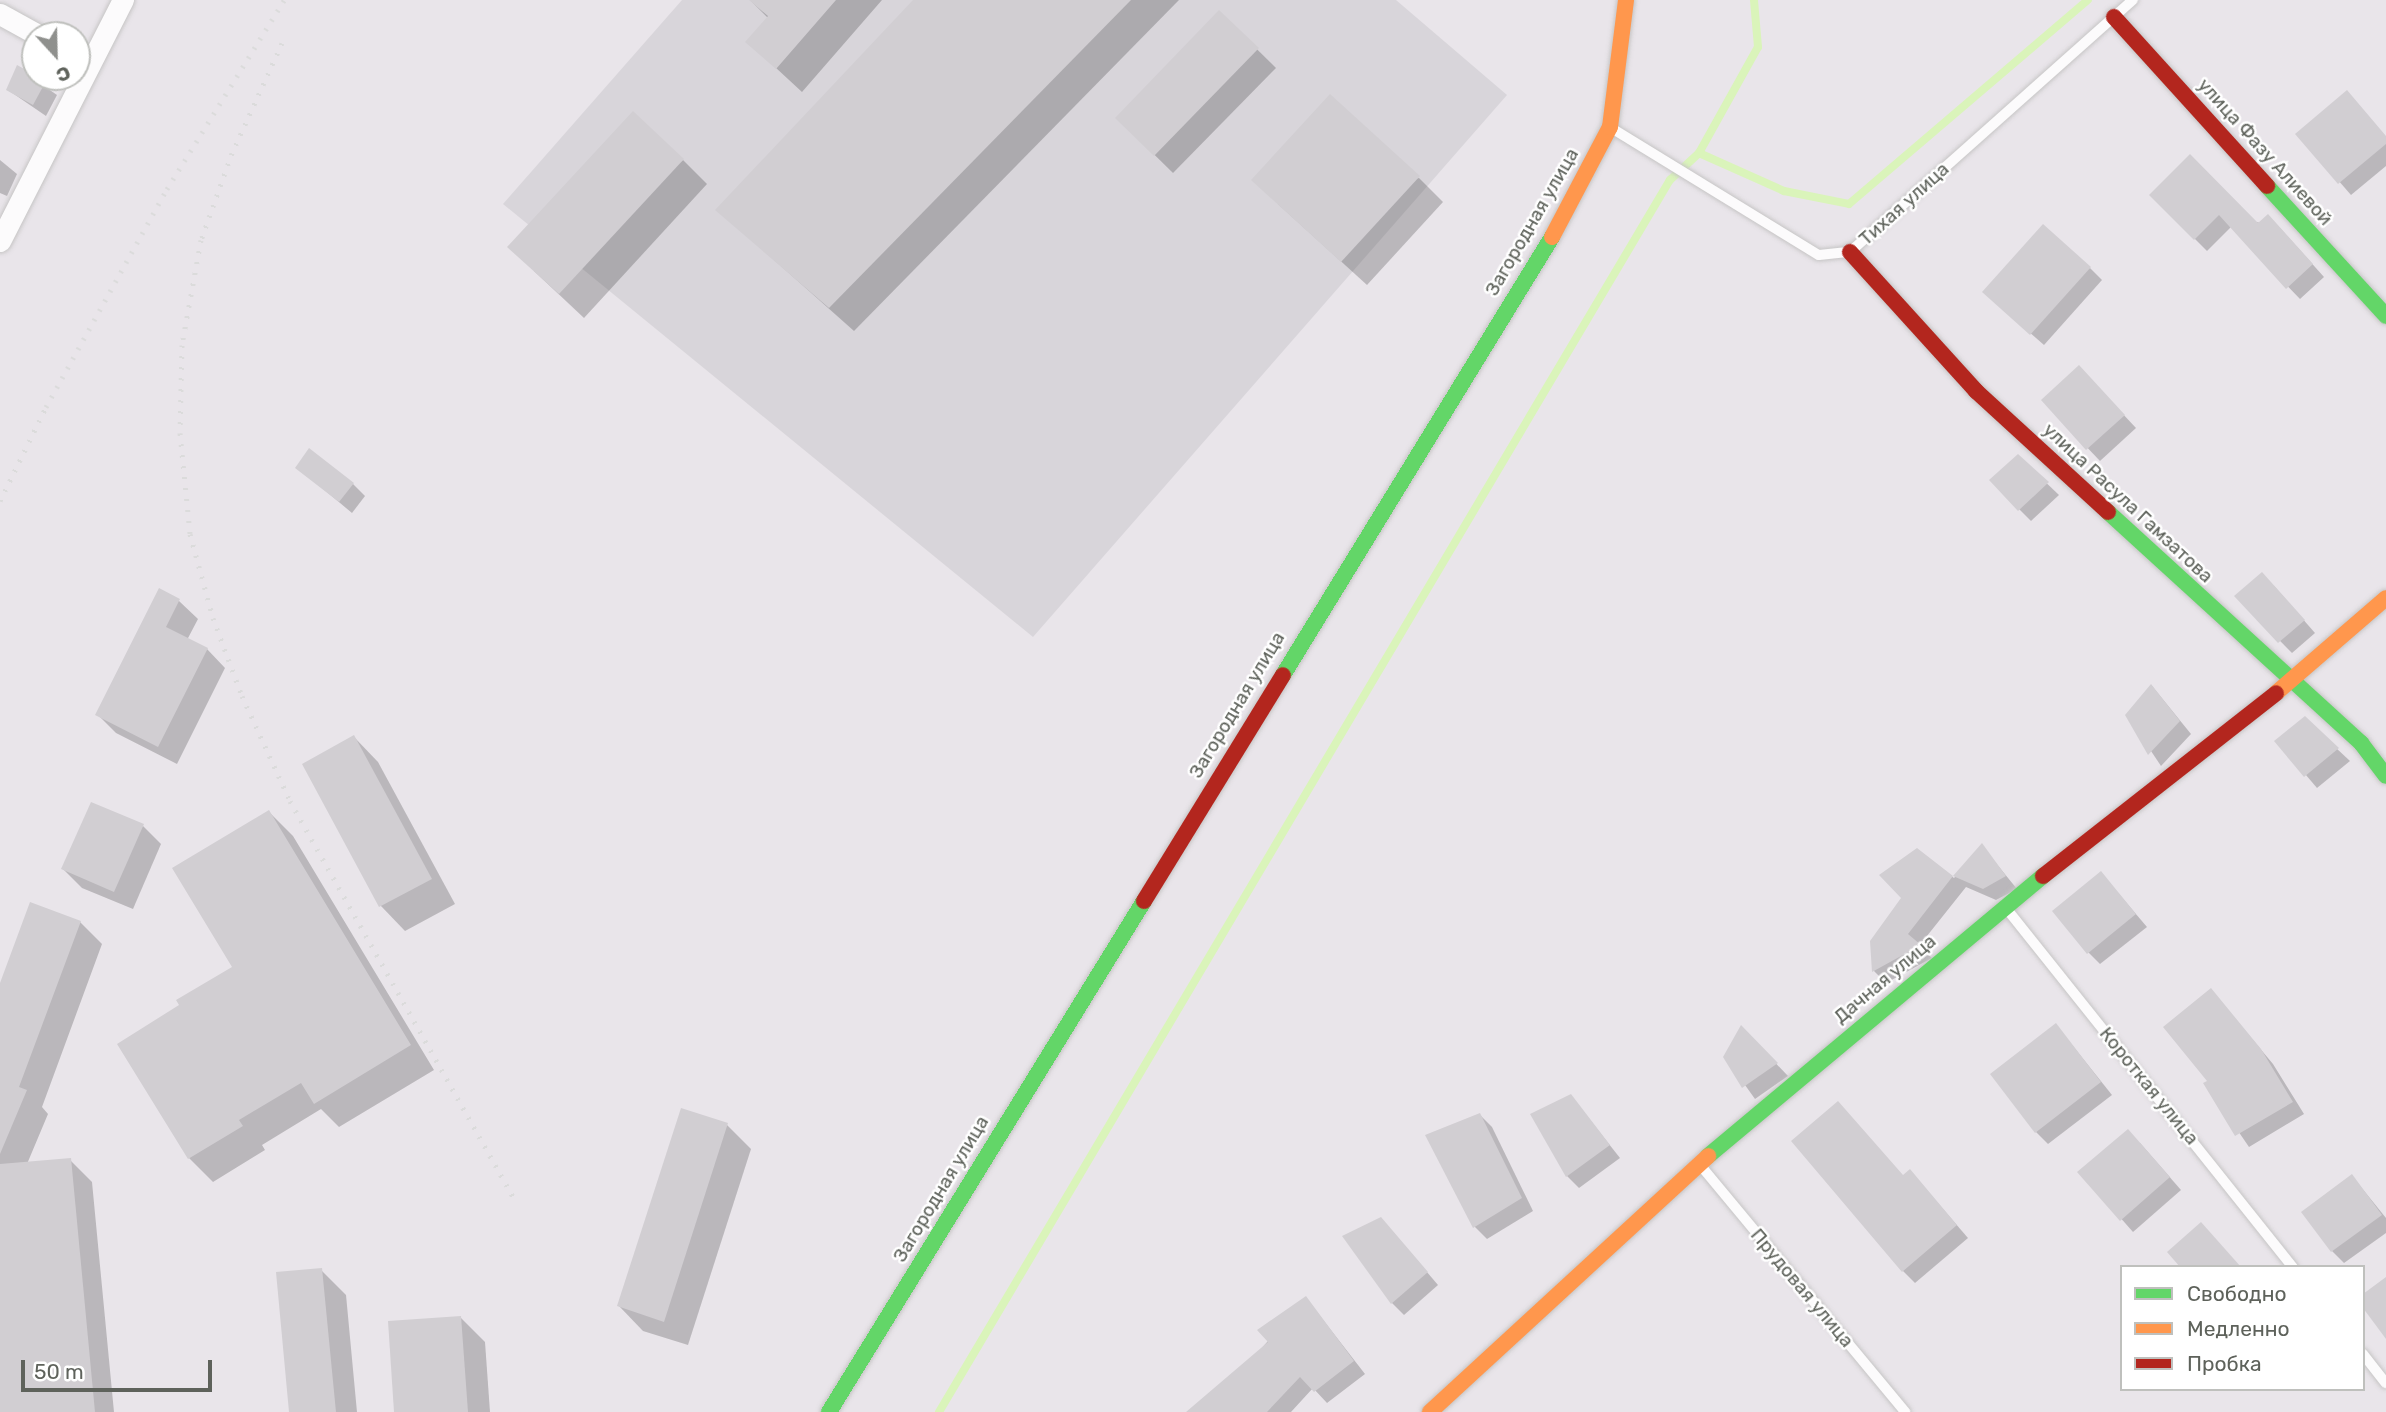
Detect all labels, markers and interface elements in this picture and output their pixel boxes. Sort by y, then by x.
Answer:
north arrow [21,21,91,91]
text: С [53,61,74,87]
street label: улица Фазу Алиевой [2193,74,2337,230]
street label: Загородная улица [1481,144,1583,300]
street label: Тихая улица [1854,158,1954,250]
street label: улица Расула Гамзатова [2038,418,2218,588]
street label: Загородная улица [1184,628,1290,782]
street label: Дачная улица [1829,930,1941,1028]
street label: Короткая улица [2095,1023,2203,1149]
street label: Загородная улица [888,1112,994,1266]
street label: Прудовая улица [1746,1224,1858,1352]
legend [2120,1265,2365,1391]
text: Свободно [2187,1281,2287,1306]
text: Медленно [2187,1316,2290,1341]
scale bar [24,1346,215,1390]
text: Пробка [2187,1351,2262,1376]
text: 50 m [34,1359,84,1384]

